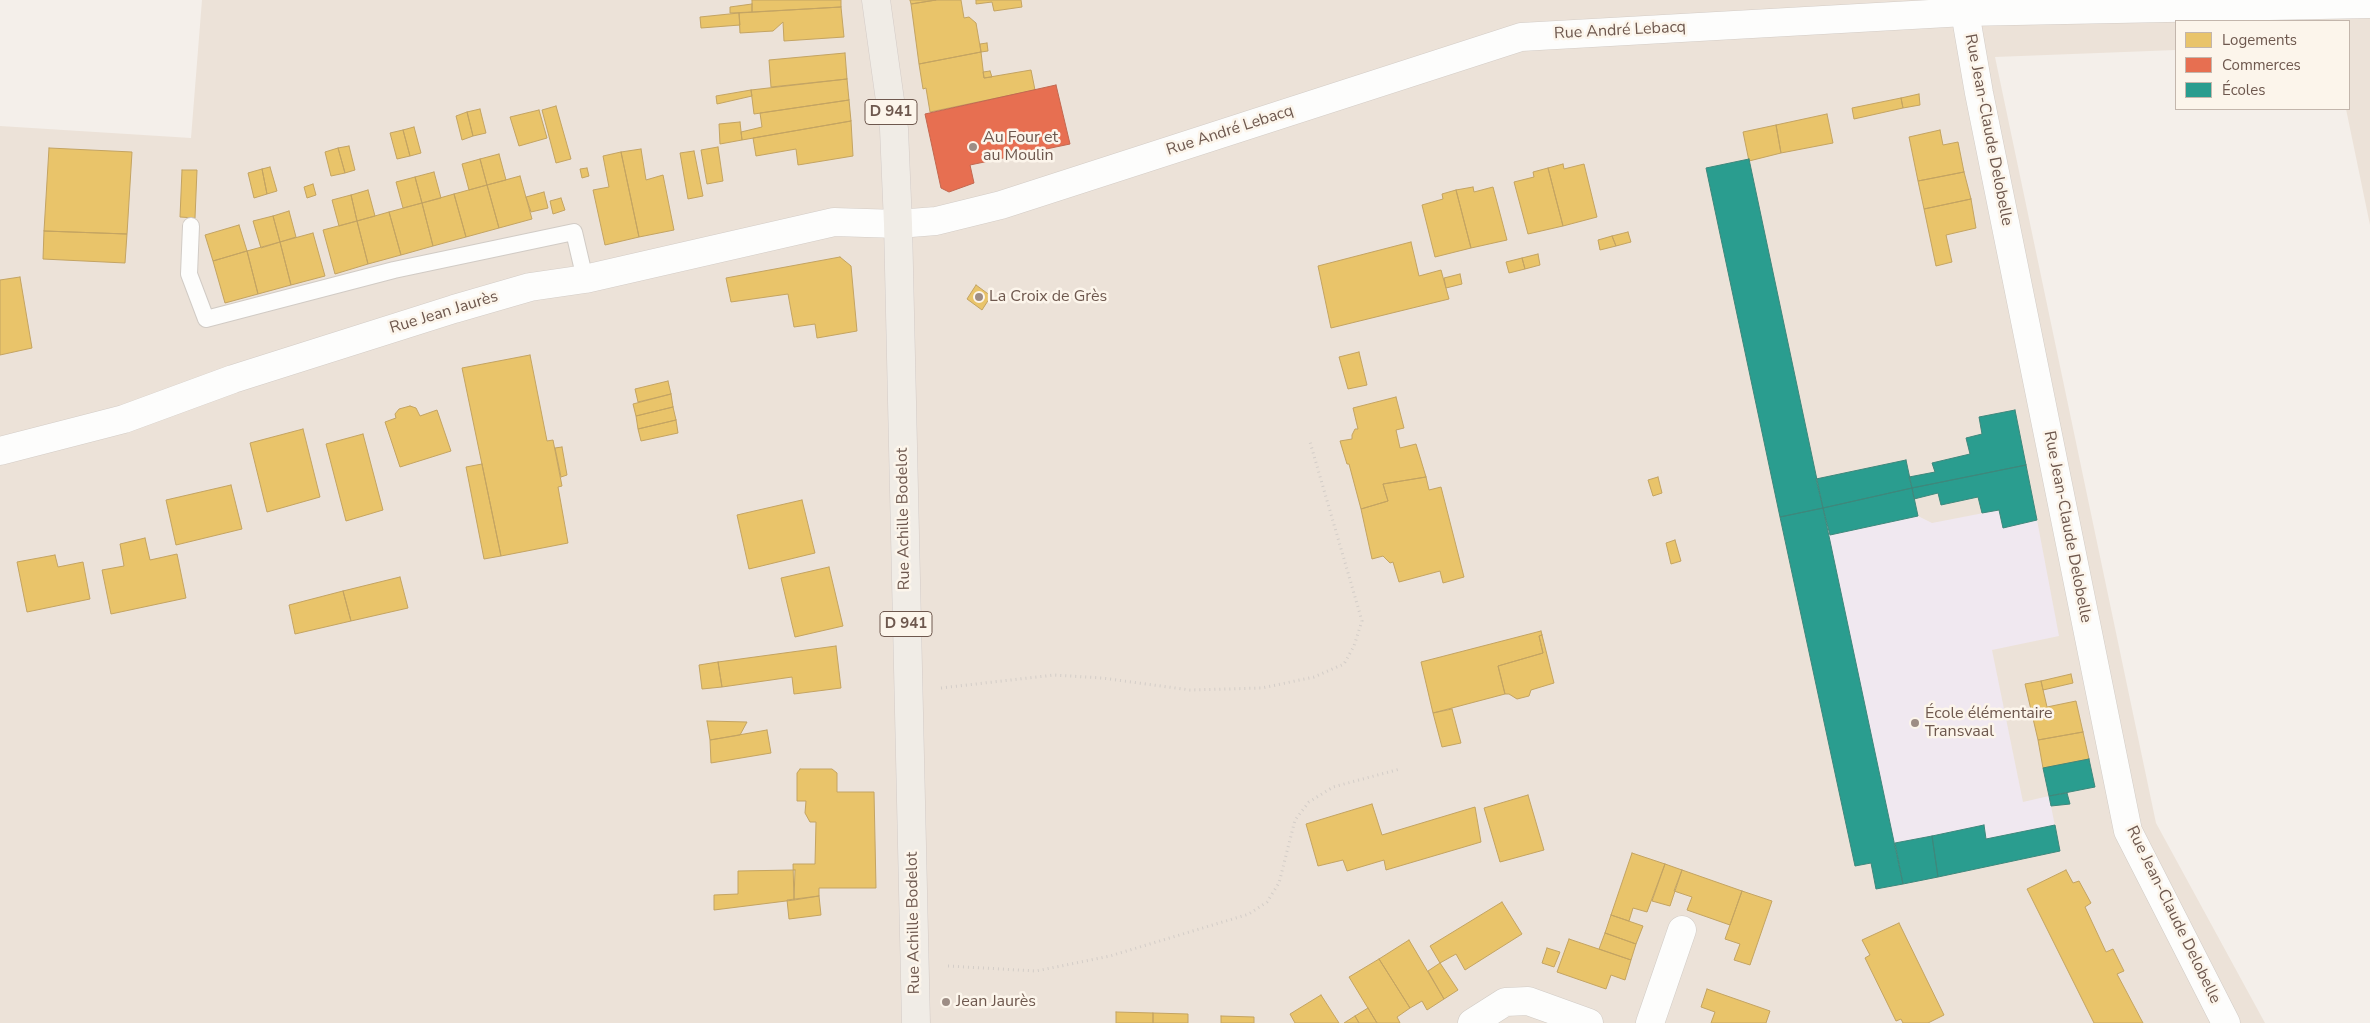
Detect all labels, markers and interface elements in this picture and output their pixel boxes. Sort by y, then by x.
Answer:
street label: Rue André Lebacq [1554,18,1686,44]
legend [2175,20,2350,110]
text: Logements [2222,30,2297,50]
street label: Rue Jean-Claude Delobelle [1960,32,2016,228]
text: Commerces [2222,55,2301,75]
text: Écoles [2222,80,2265,100]
road number: D 941 [865,100,917,124]
street label: Rue André Lebacq [1164,101,1296,161]
place label: Au Four et au Moulin [983,128,1058,166]
marker: Au Four et au Moulin [967,141,979,153]
street label: Rue Jean Jaurès [388,287,500,339]
place label: La Croix de Grès [989,287,1107,307]
marker: La Croix de Grès [973,291,985,303]
street label: Rue Jean-Claude Delobelle [2039,429,2095,625]
street label: Rue Achille Bodelot [893,447,915,591]
road number: D 941 [880,612,932,636]
place label: École élémentaire Transvaal [1925,704,2053,742]
marker: École élémentaire Transvaal [1909,717,1921,729]
street label: Rue Jean-Claude Delobelle [2122,823,2224,1007]
street label: Rue Achille Bodelot [903,851,925,995]
place label: Jean Jaurès [956,992,1036,1012]
marker: Jean Jaurès [940,996,952,1008]

